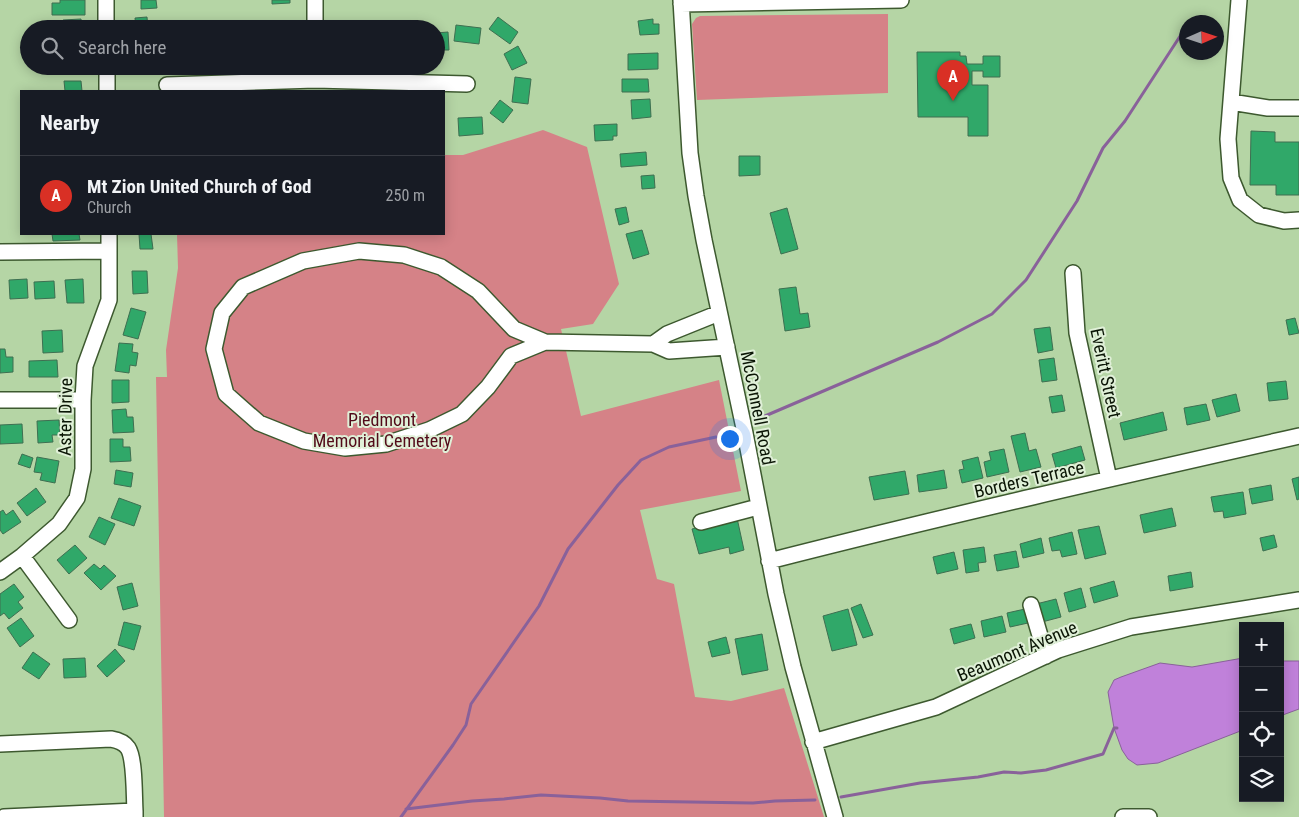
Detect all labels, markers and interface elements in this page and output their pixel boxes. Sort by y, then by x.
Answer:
north arrow [1179,15,1224,60]
search box [20,20,445,75]
icon: search [38,34,66,62]
text: Search here [78,36,166,59]
pin: A [937,60,969,101]
text: Nearby [40,111,99,135]
text: Mt Zion United Church of God [87,175,312,198]
text: A [51,186,61,205]
text: 250 m [386,186,425,205]
text: Church [87,198,131,217]
street label: Everitt Street [1086,326,1126,420]
street label: McConnell Road [737,349,779,467]
street label: Aster Drive [54,378,76,456]
park label: Piedmont Memorial Cemetery [313,409,452,451]
your location [717,426,743,452]
street label: Borders Terrace [972,456,1086,502]
street label: Beaumont Avenue [954,616,1080,686]
map controls [1239,622,1284,802]
button: + [1239,622,1284,667]
button: − [1239,667,1284,712]
button: locate [1239,712,1284,757]
button: layers [1239,757,1284,802]

